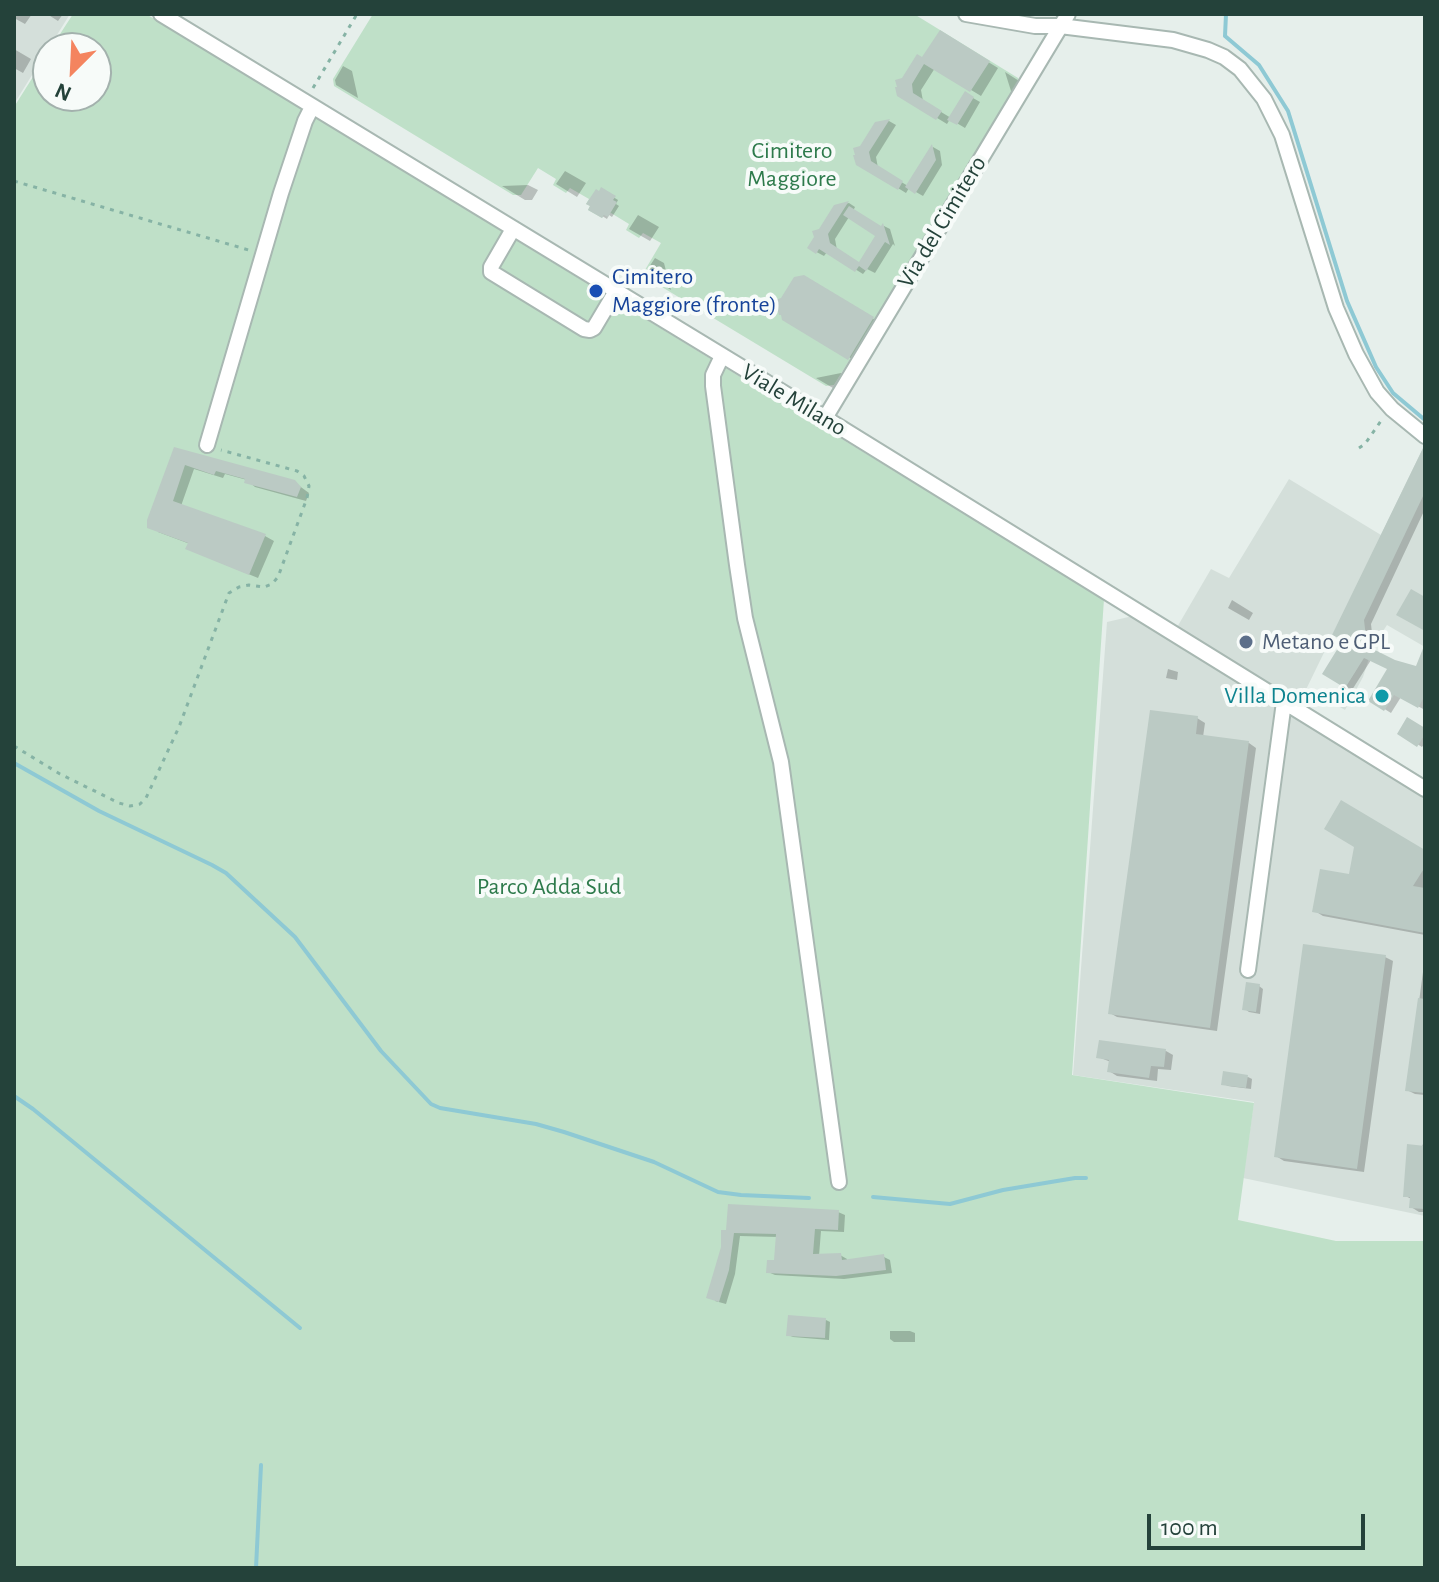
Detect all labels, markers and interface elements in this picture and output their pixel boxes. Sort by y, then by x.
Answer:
north arrow [32,32,112,112]
text: N [52,79,75,105]
park label: Cimitero Maggiore [747,137,837,193]
street label: Via del Cimitero [891,151,993,293]
place label: Cimitero Maggiore (fronte) [612,263,777,319]
marker: Cimitero Maggiore (fronte) [587,282,605,300]
street label: Viale Milano [736,358,852,442]
place label: Metano e GPL [1262,628,1390,656]
marker: Metano e GPL [1237,633,1255,651]
place label: Villa Domenica [1224,682,1366,710]
marker: Villa Domenica [1373,687,1391,705]
park label: Parco Adda Sud [477,873,621,901]
scale bar [1151,1498,1369,1548]
text: 100 m [1161,1516,1218,1540]

